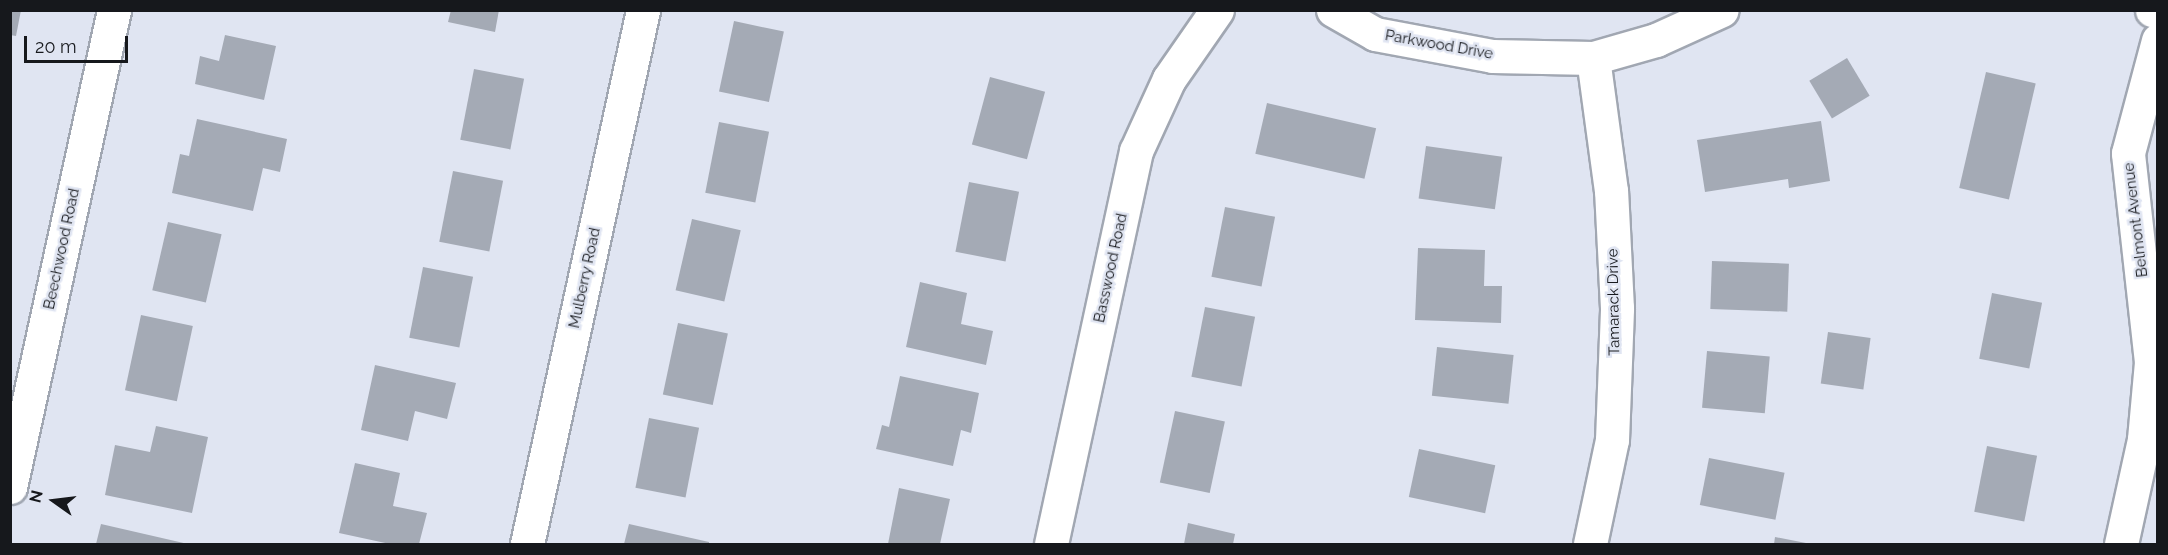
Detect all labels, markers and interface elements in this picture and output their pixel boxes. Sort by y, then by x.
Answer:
scale bar [27,24,130,62]
street label: Parkwood Drive [1384,27,1494,63]
text: 20 m [35,36,77,57]
street label: Belmont Avenue [2120,161,2152,279]
street label: Beechwood Road [40,187,84,311]
street label: Basswood Road [1091,212,1131,324]
street label: Mulberry Road [566,226,604,330]
street label: Tamarack Drive [1604,248,1624,356]
north arrow [24,471,84,531]
text: N [25,488,47,505]

